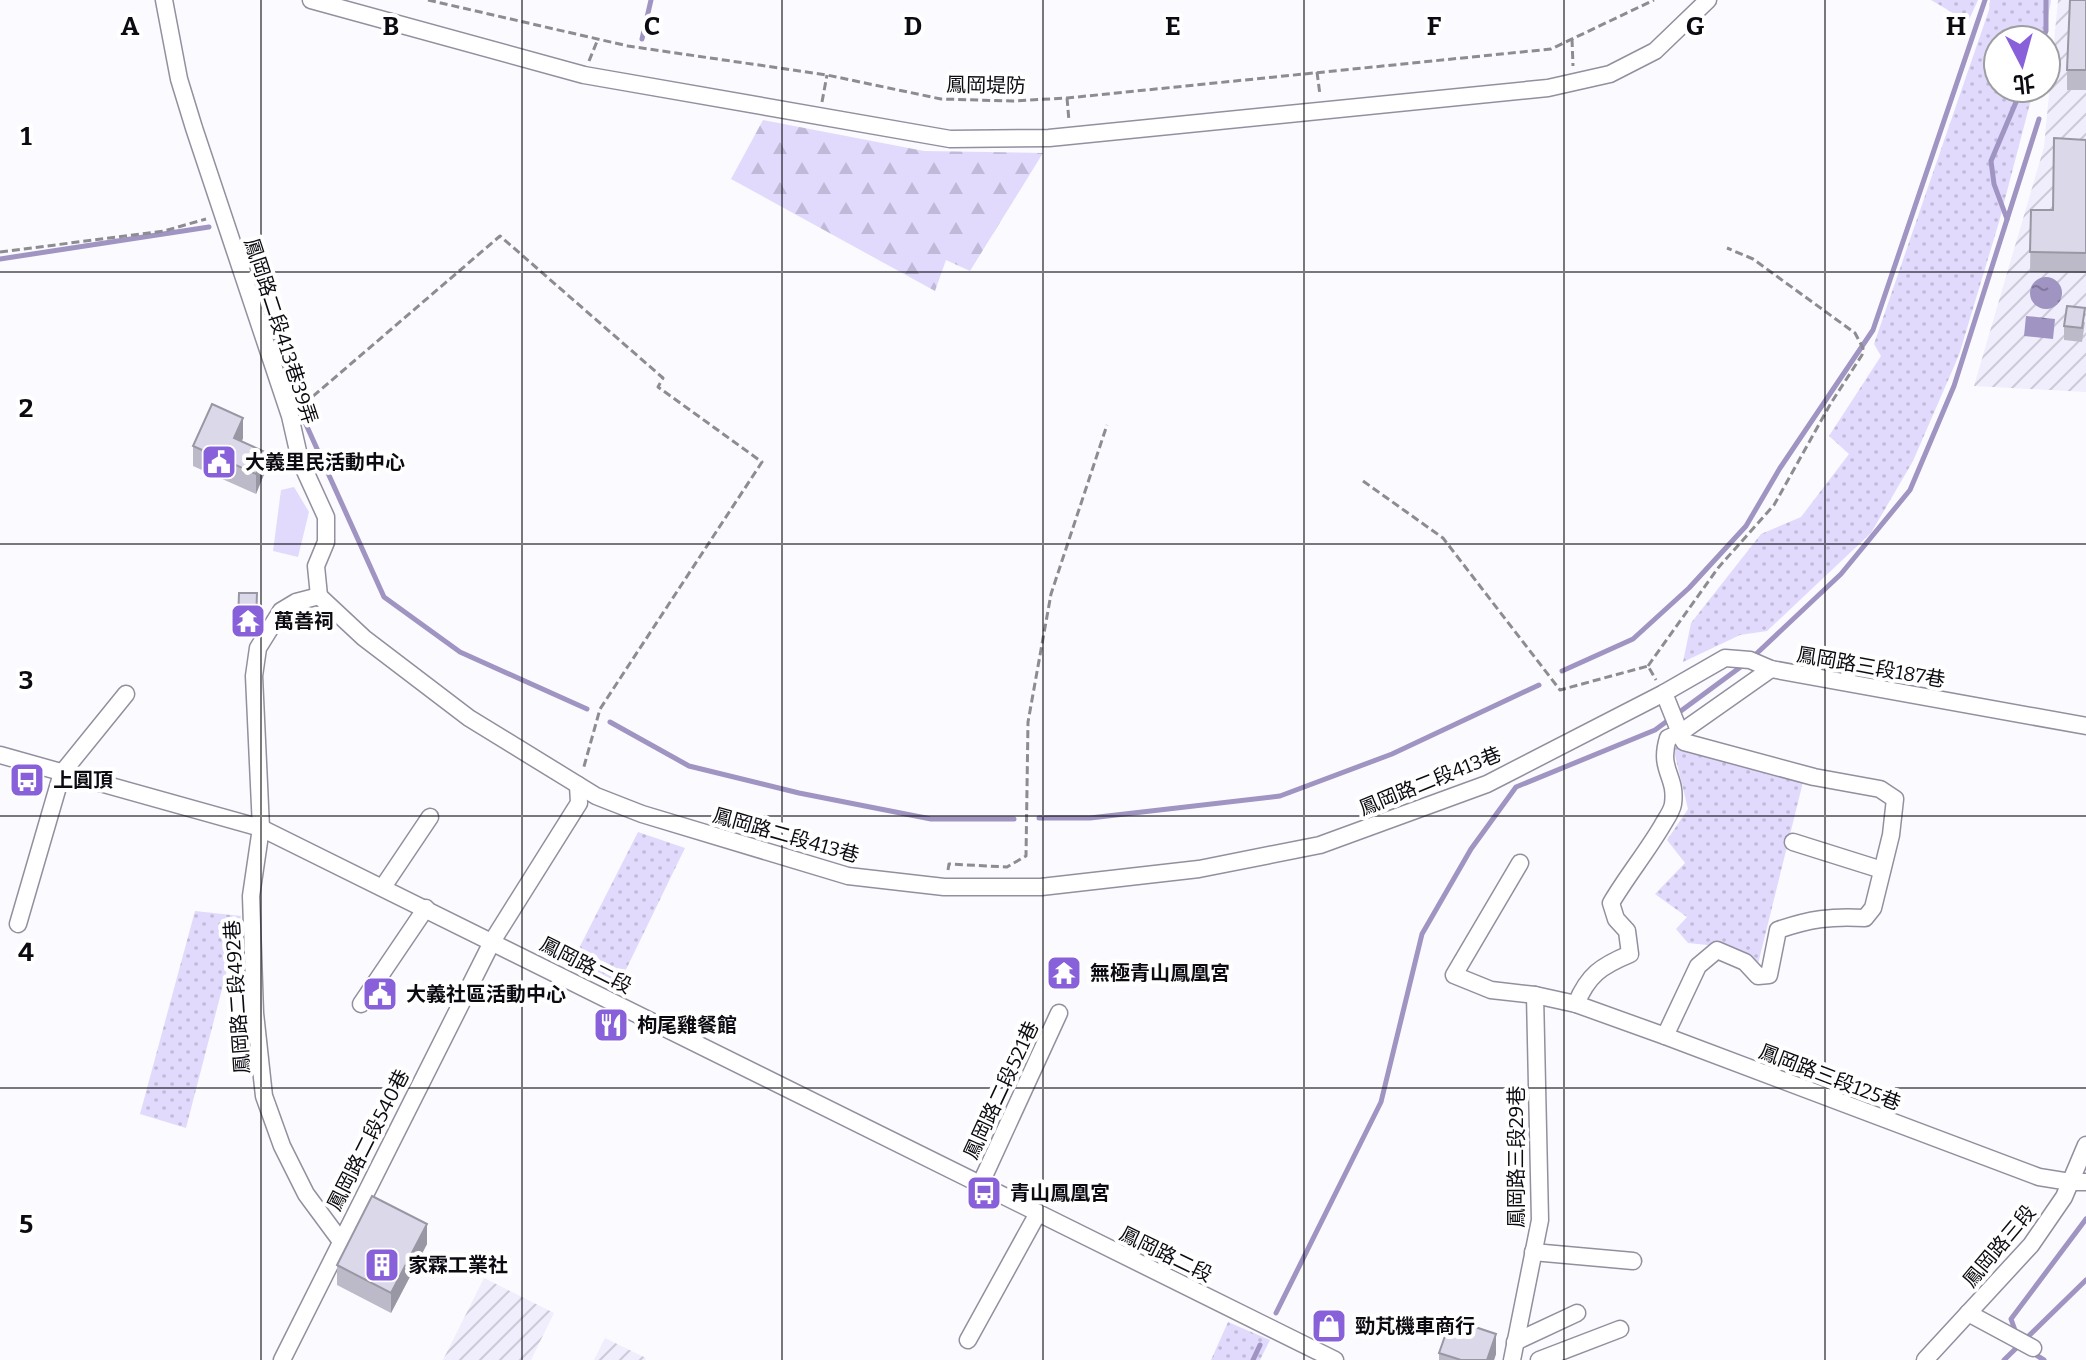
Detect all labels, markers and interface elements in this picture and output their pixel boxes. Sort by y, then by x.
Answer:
text: A [121,11,140,42]
text: B [383,11,399,42]
text: C [644,11,660,42]
text: D [904,11,922,42]
text: E [1165,11,1181,42]
text: F [1427,11,1442,42]
text: G [1686,11,1705,42]
text: H [1946,11,1966,42]
north arrow [1982,24,2062,104]
text: 北 [2012,69,2036,98]
street label: 鳳岡堤防 [946,72,1026,98]
text: 1 [20,121,32,152]
street label: 鳳岡路二段413巷39弄 [240,235,322,427]
text: 2 [19,393,33,424]
public building icon: 大義里民活動中心 [200,443,238,481]
place label: 大義里民活動中心 [245,450,405,474]
temple icon: 萬善祠 [229,602,267,640]
place label: 萬善祠 [274,609,334,633]
street label: 鳳岡路三段187巷 [1795,642,1947,692]
text: 3 [19,665,33,696]
street label: 鳳岡路二段413巷 [1355,742,1505,820]
bus stop icon: 上圓頂 [8,761,46,799]
place label: 上圓頂 [53,768,113,792]
street label: 鳳岡路二段413巷 [710,803,862,867]
street label: 鳳岡路二段492巷 [220,919,254,1075]
street label: 鳳岡路二段 [536,932,636,998]
text: 4 [18,937,34,968]
temple icon: 無極青山鳳凰宮 [1045,954,1083,992]
place label: 無極青山鳳凰宮 [1090,961,1230,985]
public building icon: 大義社區活動中心 [361,975,399,1013]
place label: 大義社區活動中心 [406,982,566,1006]
restaurant icon: 枸尾雞餐館 [592,1006,630,1044]
place label: 枸尾雞餐館 [637,1013,737,1037]
street label: 鳳岡路二段521巷 [959,1017,1043,1163]
street label: 鳳岡路三段125巷 [1756,1039,1904,1115]
street label: 鳳岡路二段540巷 [322,1065,414,1215]
street label: 鳳岡路三段29巷 [1504,1086,1528,1228]
bus stop icon: 青山鳳凰宮 [965,1174,1003,1212]
place label: 青山鳳凰宮 [1010,1181,1110,1205]
street label: 鳳岡路三段 [1958,1200,2040,1292]
text: 5 [19,1209,33,1240]
street label: 鳳岡路二段 [1116,1221,1216,1287]
building icon: 家霖工業社 [363,1246,401,1284]
place label: 家霖工業社 [408,1253,508,1277]
shop icon: 勁芃機車商行 [1310,1307,1348,1345]
place label: 勁芃機車商行 [1355,1314,1475,1338]

